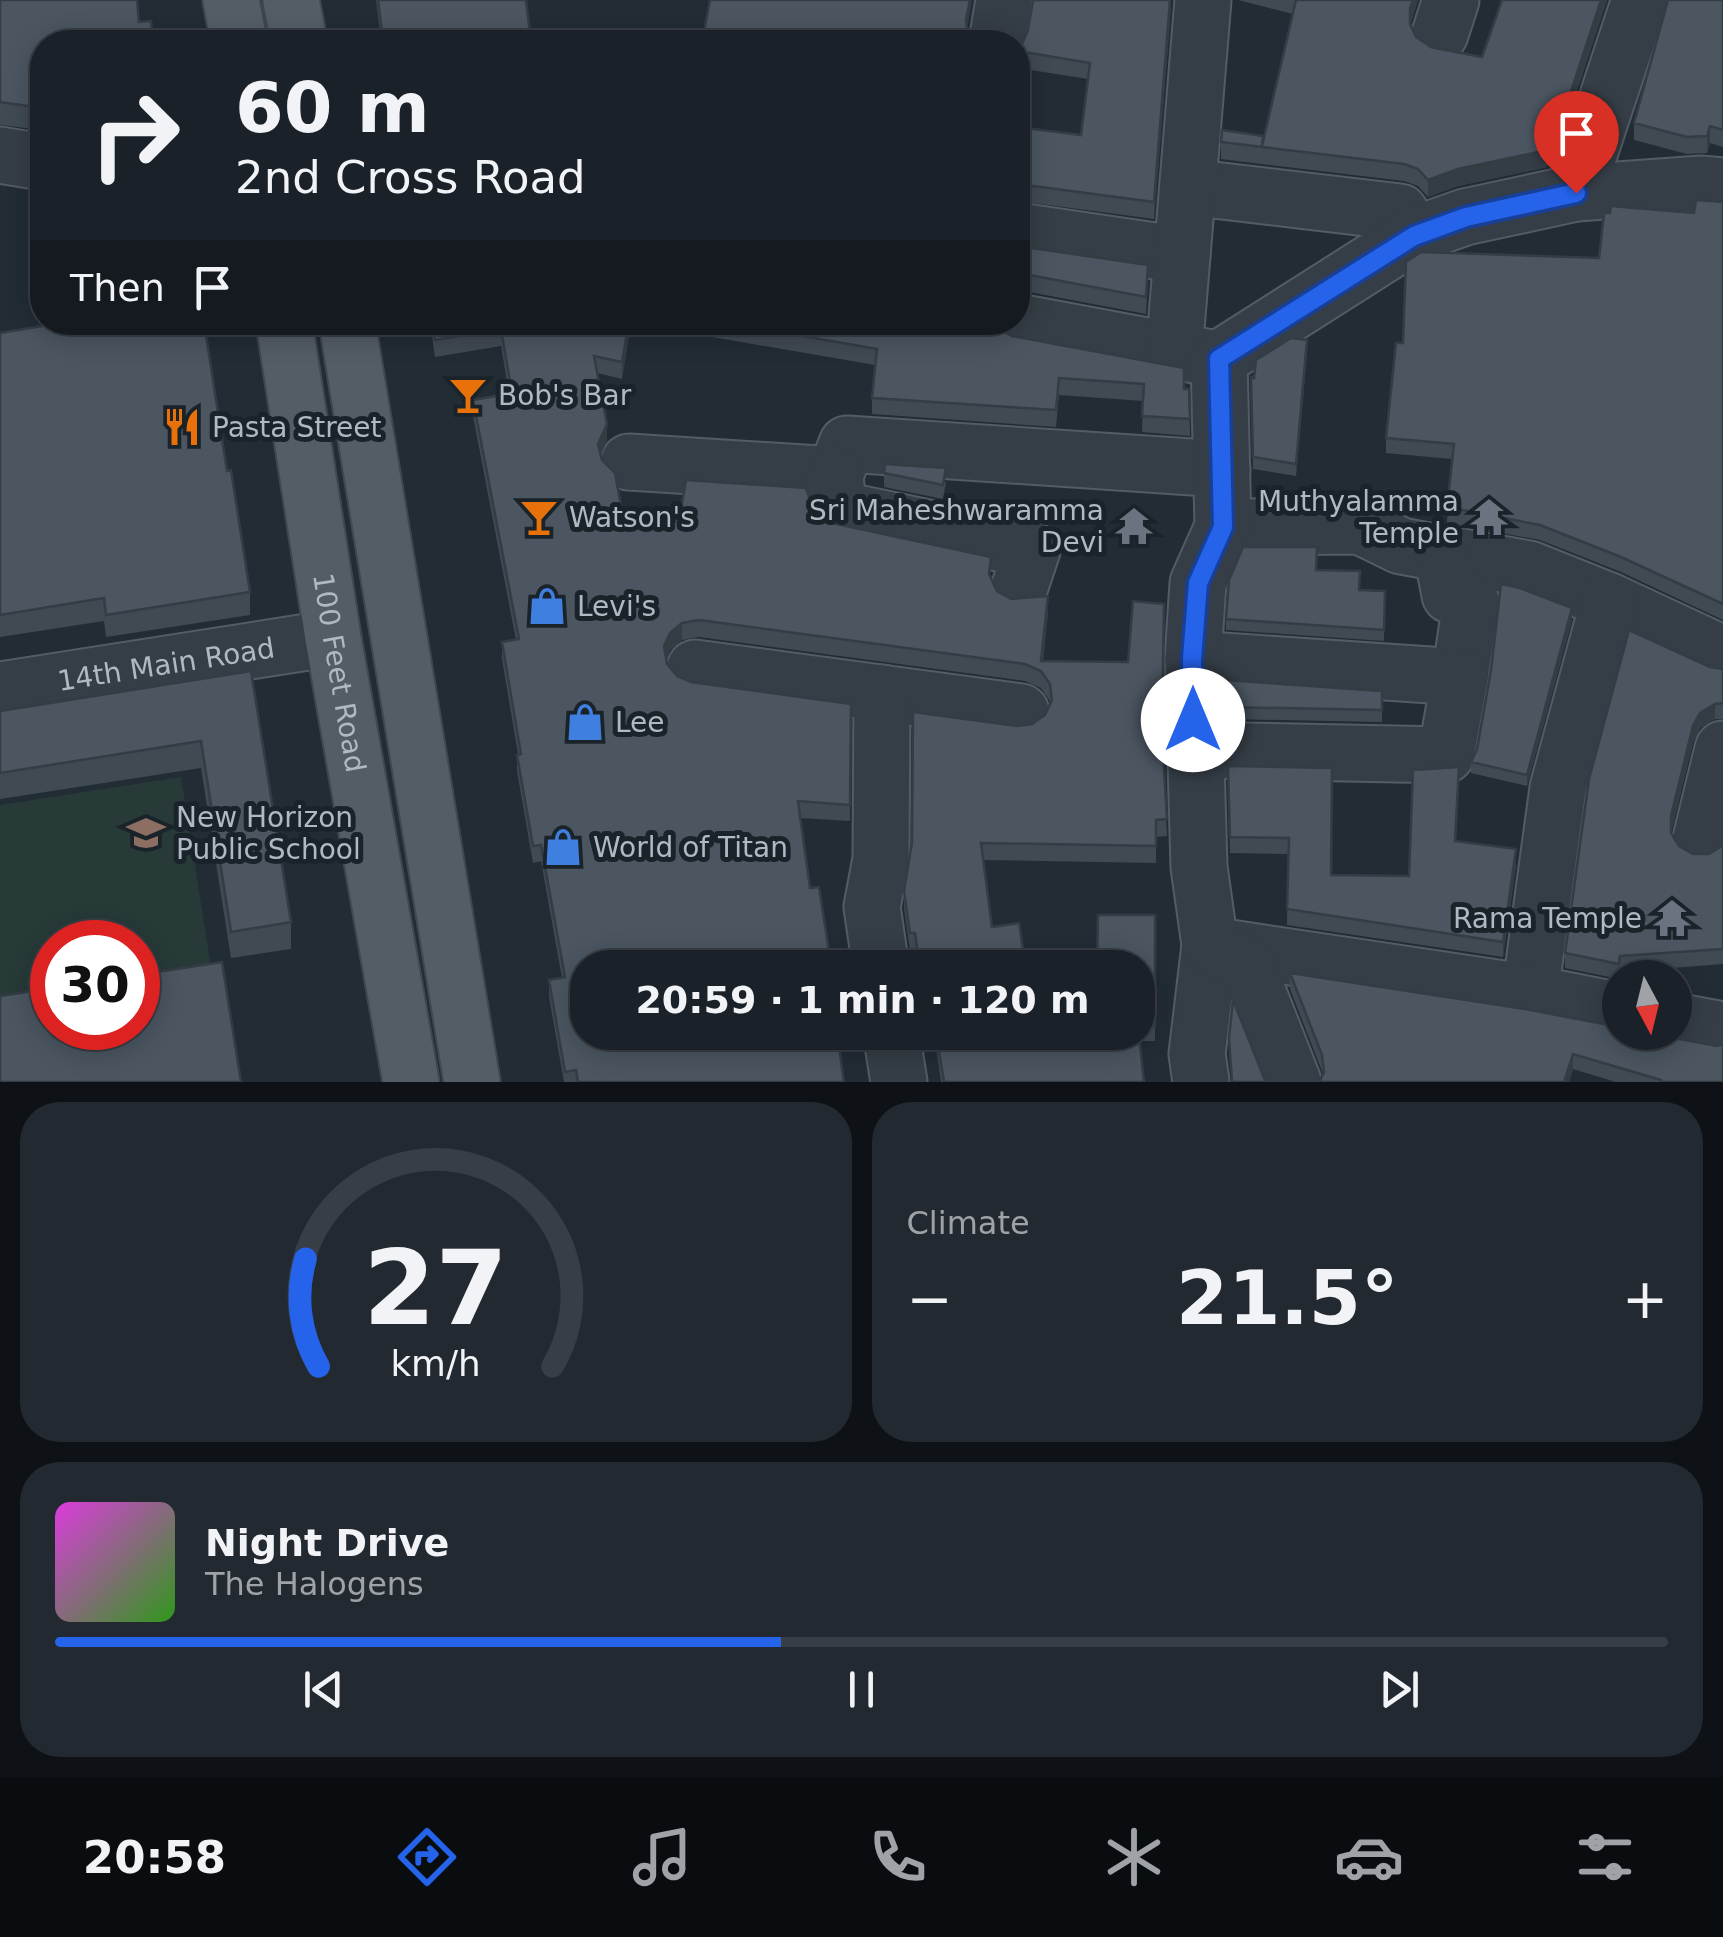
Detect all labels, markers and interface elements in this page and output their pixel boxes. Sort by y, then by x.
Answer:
text: 60 m [235,67,430,149]
icon: right [70,70,200,200]
pin [1534,91,1619,194]
icon: arrive [1549,106,1604,161]
text: 2nd Cross Road [235,151,586,204]
icon: arrive [185,260,240,315]
text: Then [70,266,165,310]
bar icon: Bob's Bar [447,374,489,416]
place label: Bob's Bar [498,379,632,412]
restaurant icon: Pasta Street [161,406,203,448]
place label: Pasta Street [212,411,382,444]
place label: Muthyalamma Temple [1258,485,1459,550]
place label: Sri Maheshwaramma Devi [809,494,1104,559]
bar icon: Watson's [518,496,560,538]
temple icon: Muthyalamma Temple [1468,496,1510,538]
place label: Watson's [569,501,695,534]
temple icon: Sri Maheshwaramma Devi [1113,505,1155,547]
street label: 100 Feet Road [307,571,373,775]
shop icon: Levi's [526,585,568,627]
place label: Levi's [577,590,656,623]
street label: 14th Main Road [55,631,277,697]
position arrow [1141,668,1245,772]
shop icon: Lee [564,701,606,743]
place label: Lee [615,706,665,739]
place label: New Horizon Public School [176,801,361,866]
school or university icon: New Horizon Public School [125,812,167,854]
shop icon: World of Titan [542,826,584,868]
place label: World of Titan [593,831,788,864]
temple icon: Rama Temple [1651,897,1693,939]
place label: Rama Temple [1453,902,1642,935]
speed limit sign: 30 [30,920,160,1050]
north arrow [1602,960,1692,1050]
map controls [1602,960,1692,1050]
text: 20:59 · 1 min · 120 m [635,978,1090,1022]
text: Climate [907,1204,1030,1242]
text: 27 [363,1227,508,1349]
text: 21.5° [1176,1254,1399,1342]
text: − [907,1267,953,1331]
text: + [1622,1267,1668,1331]
text: km/h [391,1343,481,1384]
text: Night Drive [205,1521,449,1565]
text: The Halogens [205,1565,424,1603]
icon: previous [296,1662,351,1717]
icon: pause [834,1662,889,1717]
icon: next [1372,1662,1427,1717]
icon: directions [392,1822,462,1892]
icon: music [627,1822,697,1892]
icon: phone [863,1822,933,1892]
icon: climate [1099,1822,1169,1892]
icon: car [1334,1822,1404,1892]
icon: filters [1570,1822,1640,1892]
text: 20:58 [83,1831,226,1884]

